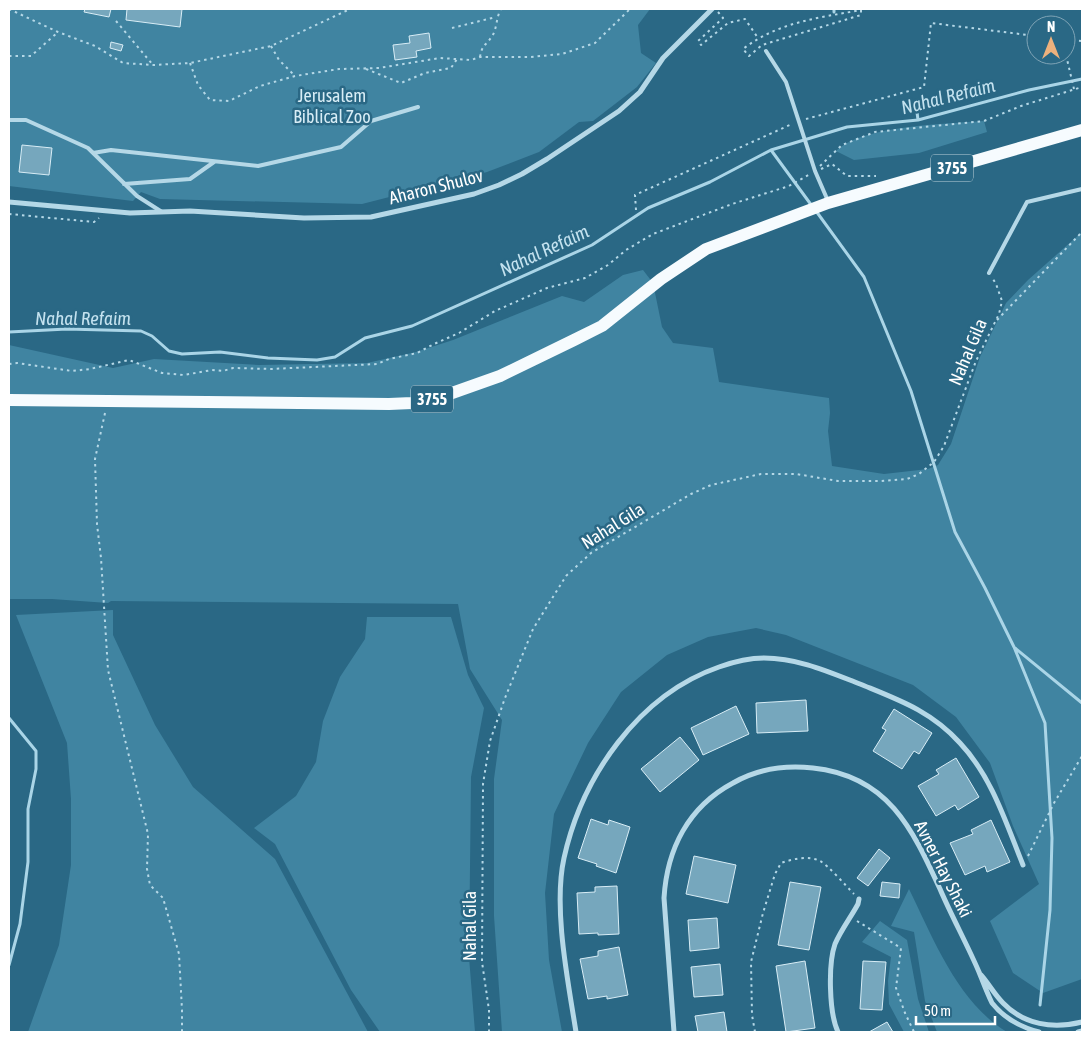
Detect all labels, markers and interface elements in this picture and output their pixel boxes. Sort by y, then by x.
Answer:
north arrow [1026,15,1076,65]
text: N [1047,19,1055,35]
water label: Nahal Refaim [899,74,998,118]
park label: Jerusalem Biblical Zoo [293,85,371,127]
road number: 3755 [931,154,973,182]
street label: Aharon Shulov [387,165,485,208]
water label: Nahal Refaim [496,220,592,280]
water label: Nahal Refaim [35,307,131,329]
street label: Nahal Gila [944,315,991,388]
road number: 3755 [411,386,453,412]
street label: Nahal Gila [577,498,648,553]
street label: Avner Hay Shaki [910,817,977,921]
street label: Nahal Gila [459,891,480,961]
scale bar [916,994,995,1026]
text: 50 m [924,1002,951,1019]

